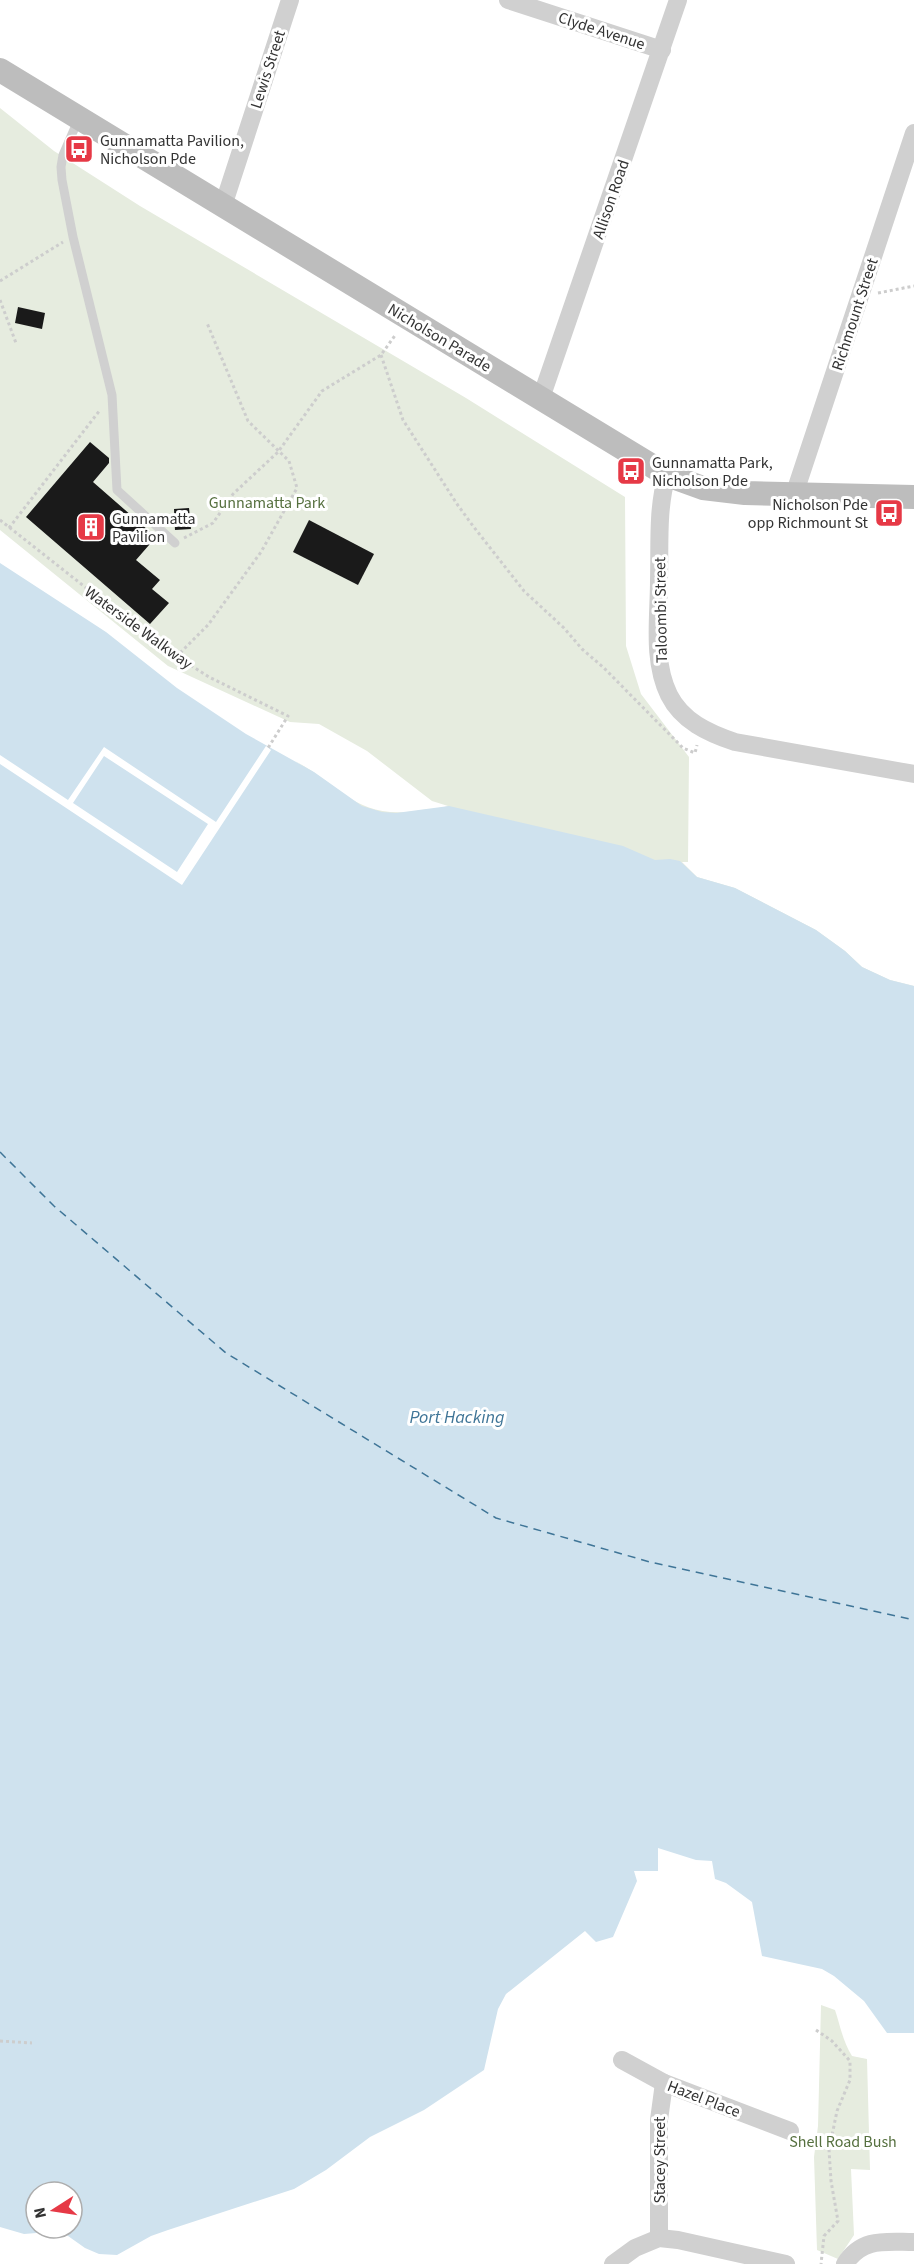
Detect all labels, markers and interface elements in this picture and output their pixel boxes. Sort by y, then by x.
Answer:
street label: Clyde Avenue [556,7,648,55]
street label: Lewis Street [245,27,291,111]
place label: Gunnamatta Pavilion, Nicholson Pde [100,130,244,170]
bus stop icon: Gunnamatta Pavilion, Nicholson Pde [63,133,95,165]
street label: Allison Road [587,157,635,242]
street label: Richmount Street [826,255,884,373]
street label: Nicholson Parade [384,298,495,377]
place label: Gunnamatta Park, Nicholson Pde [652,452,773,492]
bus stop icon: Gunnamatta Park, Nicholson Pde [615,455,647,487]
park label: Gunnamatta Park [209,492,325,514]
place label: Nicholson Pde opp Richmount St [748,494,869,534]
bus stop icon: Nicholson Pde opp Richmount St [873,497,905,529]
place label: Gunnamatta Pavilion [112,508,195,548]
building icon: Gunnamatta Pavilion [75,511,107,543]
street label: Taloombi Street [649,556,673,663]
street label: Waterside Walkway [80,581,197,675]
water label: Port Hacking [410,1405,504,1430]
street label: Hazel Place [664,2075,743,2123]
street label: Stacey Street [649,2116,671,2204]
park label: Shell Road Bush [789,2131,897,2153]
north arrow [24,2180,84,2240]
text: N [28,2205,52,2220]

